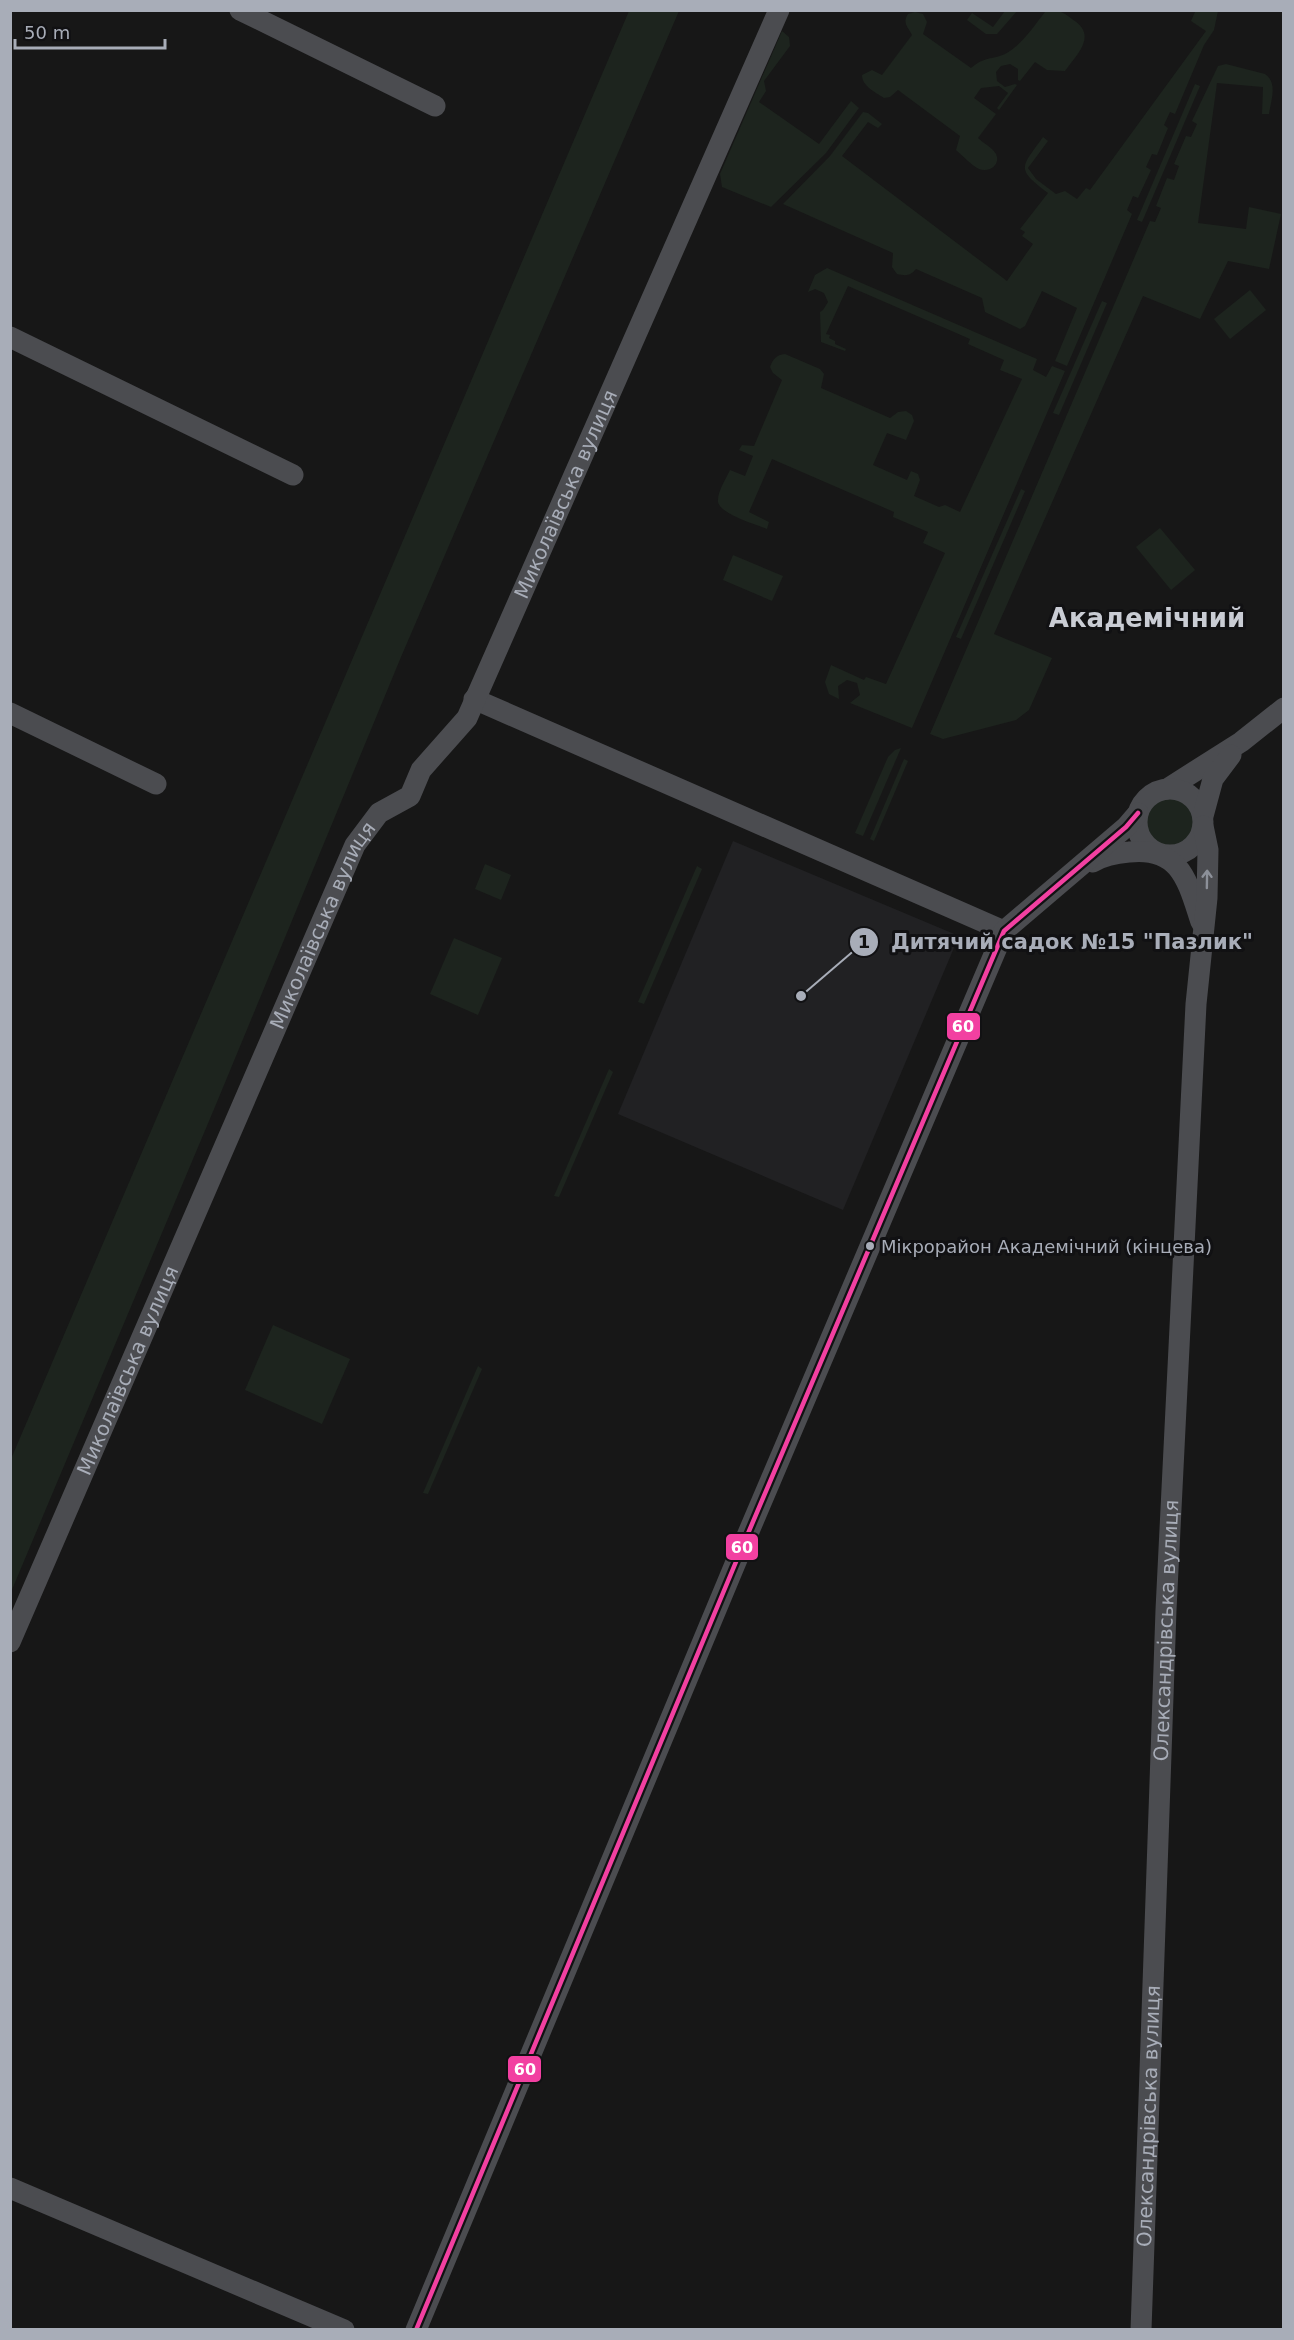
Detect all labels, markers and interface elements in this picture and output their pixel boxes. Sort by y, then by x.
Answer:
scale bar [15,12,165,50]
text: 50 m [24,22,70,43]
street label: Миколаївська вулиця [509,386,622,602]
district label: Академічний [1049,603,1245,633]
street label: Миколаївська вулиця [265,817,380,1033]
one-way arrow [1202,869,1213,889]
callout: Дитячий садок №15 "Пазлик" [849,922,1265,961]
text: Дитячий садок №15 "Пазлик" [891,930,1253,954]
text: 1 [858,931,870,952]
line badge: 60 [946,1012,981,1041]
text: 60 [952,1017,974,1036]
place label: Мікрорайон Академічний (кінцева) [881,1236,1212,1257]
marker: Мікрорайон Академічний (кінцева) [864,1240,876,1252]
street label: Миколаївська вулиця [72,1262,183,1479]
street label: Олександрівська вулиця [1149,1499,1183,1762]
line badge: 60 [725,1533,759,1561]
text: 60 [731,1538,753,1557]
street label: Олександрівська вулиця [1132,1985,1165,2247]
line badge: 60 [507,2055,542,2083]
text: 60 [514,2060,536,2079]

